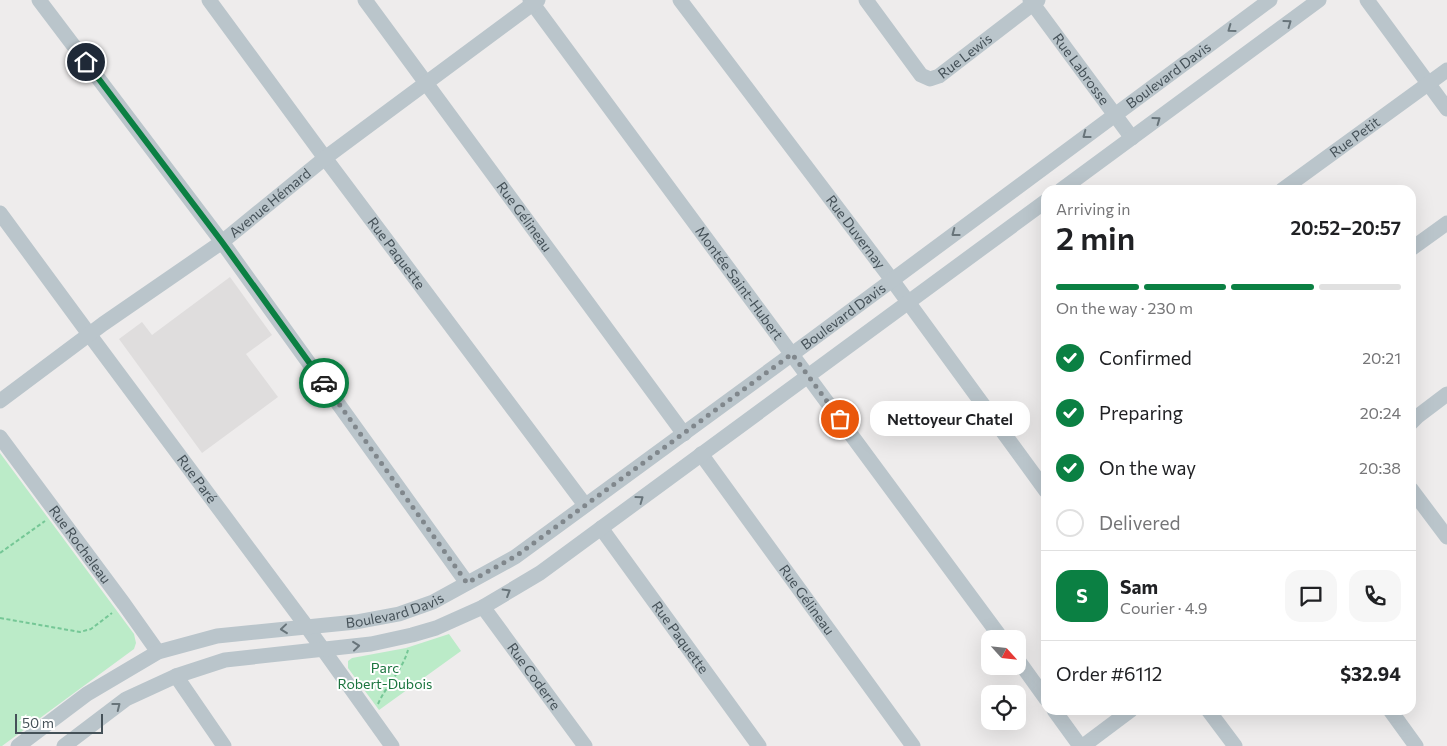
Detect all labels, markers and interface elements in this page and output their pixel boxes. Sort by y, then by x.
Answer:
one-way arrow [1282,20,1292,29]
one-way arrow [1227,23,1237,32]
street label: Rue Lewis [934,30,995,82]
street label: Rue Labrosse [1050,30,1113,108]
street label: Boulevard Davis [1123,38,1214,112]
pin [65,41,107,83]
icon: home [72,48,100,76]
street label: Rue Petit [1326,113,1383,161]
one-way arrow [1151,117,1160,125]
one-way arrow [1083,130,1092,138]
street label: Avenue Hémard [225,164,314,241]
street label: Rue Gélineau [493,178,556,255]
street label: Rue Duvernay [823,192,889,272]
text: Arriving in [1056,199,1130,218]
street label: Rue Paquette [364,214,429,292]
text: 20:52–20:57 [1290,216,1401,239]
text: 2 min [1056,217,1135,257]
street label: Montée Saint-Hubert [692,223,787,343]
one-way arrow [952,227,961,235]
street label: Boulevard Davis [797,279,889,353]
text: On the way · 230 m [1056,298,1193,317]
icon: check [1056,344,1084,372]
text: Confirmed [1099,346,1192,369]
text: 20:21 [1362,348,1401,367]
courier [299,358,349,408]
icon: car [310,369,338,397]
pin [819,398,861,440]
icon: check [1056,399,1084,427]
text: Preparing [1099,401,1183,424]
callout: Nettoyeur Chatel [870,402,1030,436]
text: 20:24 [1360,403,1401,422]
icon: bag [826,405,854,433]
text: Nettoyeur Chatel [887,409,1013,428]
street label: Rue Paré [174,451,221,506]
icon: check [1056,454,1084,482]
text: On the way [1099,456,1196,479]
text: 20:38 [1359,458,1401,477]
one-way arrow [634,496,644,505]
street label: Rue Rocheleau [46,502,115,587]
text: Delivered [1099,511,1180,534]
street label: Rue Gélineau [776,561,838,638]
button: chat [1285,570,1337,622]
button: phone [1349,570,1401,622]
text: Sam [1120,575,1158,598]
text: S [1076,584,1088,607]
street label: Boulevard Davis [345,589,447,631]
one-way arrow [502,589,511,599]
street label: Rue Paquette [649,597,713,677]
text: Courier · 4.9 [1120,598,1207,617]
one-way arrow [280,623,288,634]
north arrow [981,630,1026,675]
map controls [981,630,1026,730]
street label: Rue Coderre [504,639,565,713]
one-way arrow [352,641,360,652]
park label: Parc Robert-Dubois [338,659,432,692]
text: Order #6112 [1056,662,1162,685]
text: $32.94 [1340,662,1401,685]
button: locate [981,685,1026,730]
one-way arrow [111,704,120,712]
scale bar [15,711,102,734]
text: 50 m [22,714,54,731]

